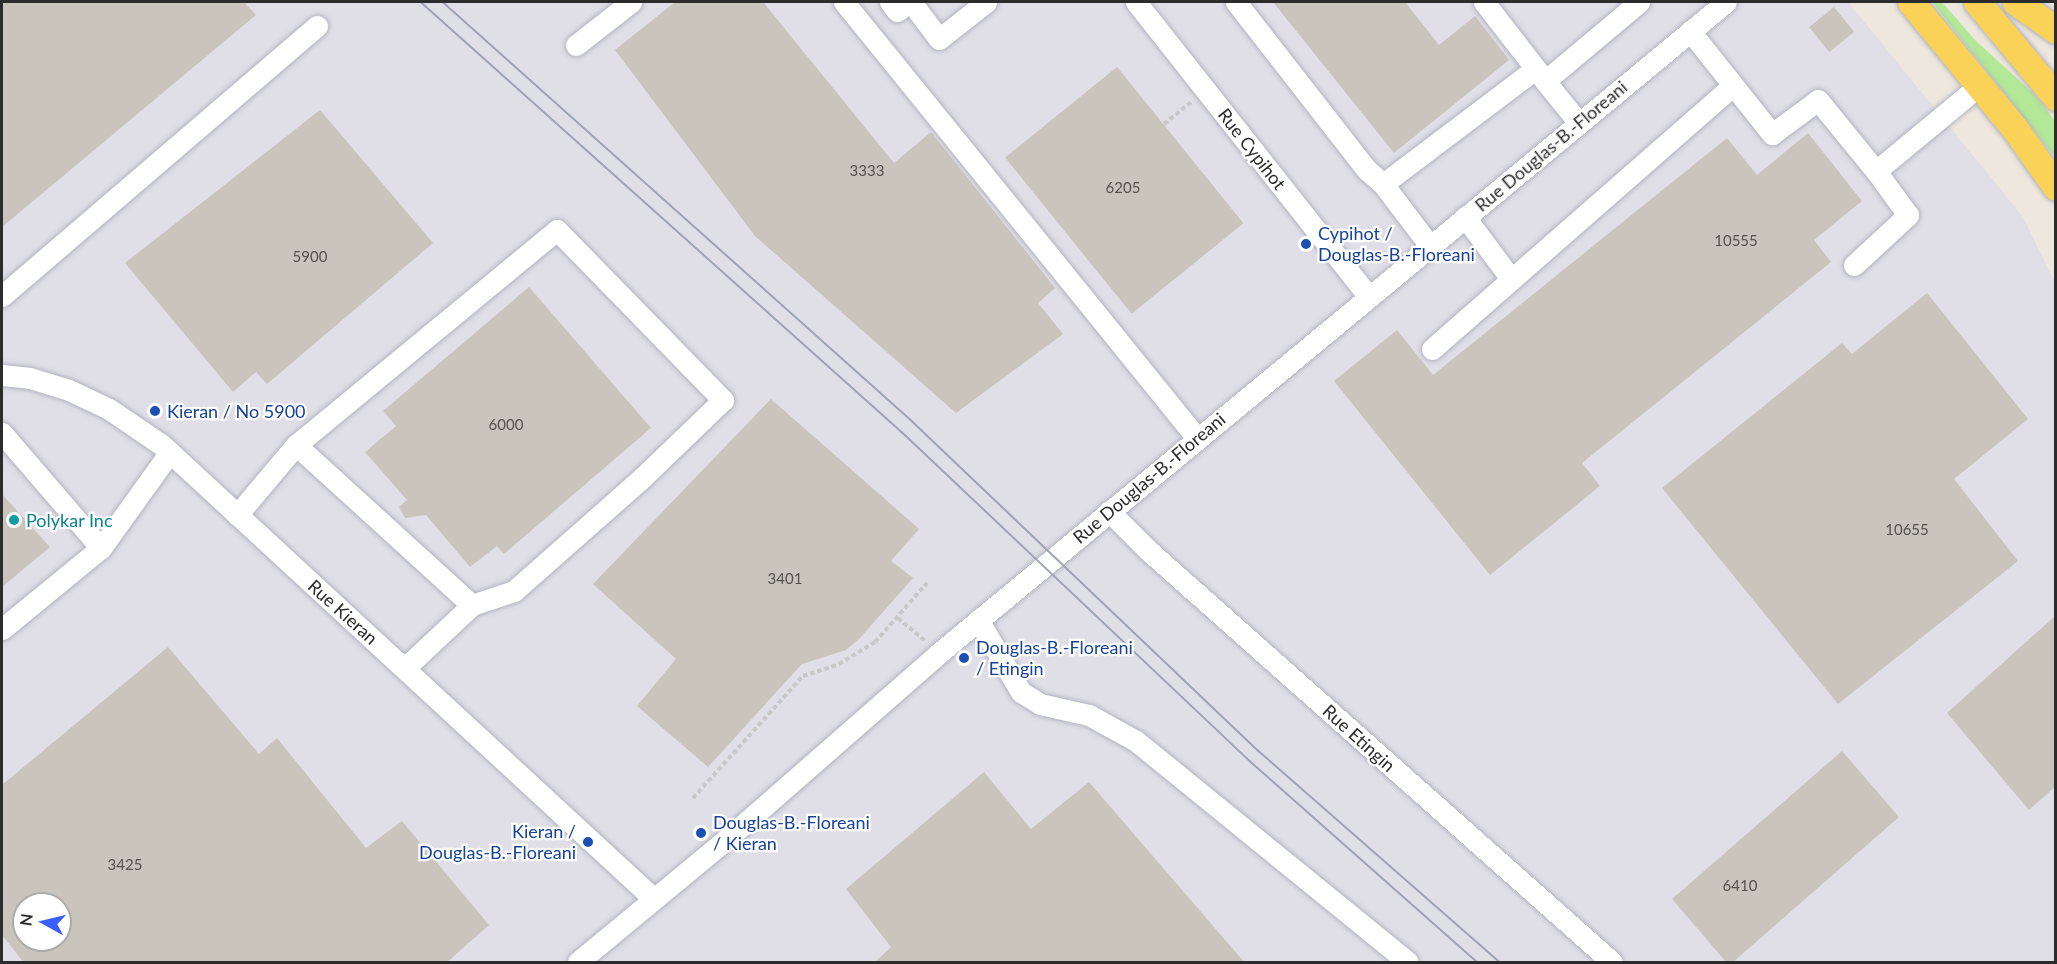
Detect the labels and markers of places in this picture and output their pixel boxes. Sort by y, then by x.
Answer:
place label: Cypihot / Douglas-B.-Floreani [1318,223,1475,266]
marker: Cypihot / Douglas-B.-Floreani [1299,237,1313,251]
place label: Kieran / No 5900 [167,400,306,422]
marker: Kieran / No 5900 [148,404,162,418]
place label: Polykar Inc [26,509,113,531]
marker: Polykar Inc [7,513,21,527]
place label: Douglas-B.-Floreani / Etingin [976,637,1133,680]
marker: Douglas-B.-Floreani / Etingin [957,651,971,665]
place label: Douglas-B.-Floreani / Kieran [713,812,870,854]
place label: Kieran / Douglas-B.-Floreani [419,821,576,864]
marker: Douglas-B.-Floreani / Kieran [694,826,708,840]
marker: Kieran / Douglas-B.-Floreani [581,835,595,849]

